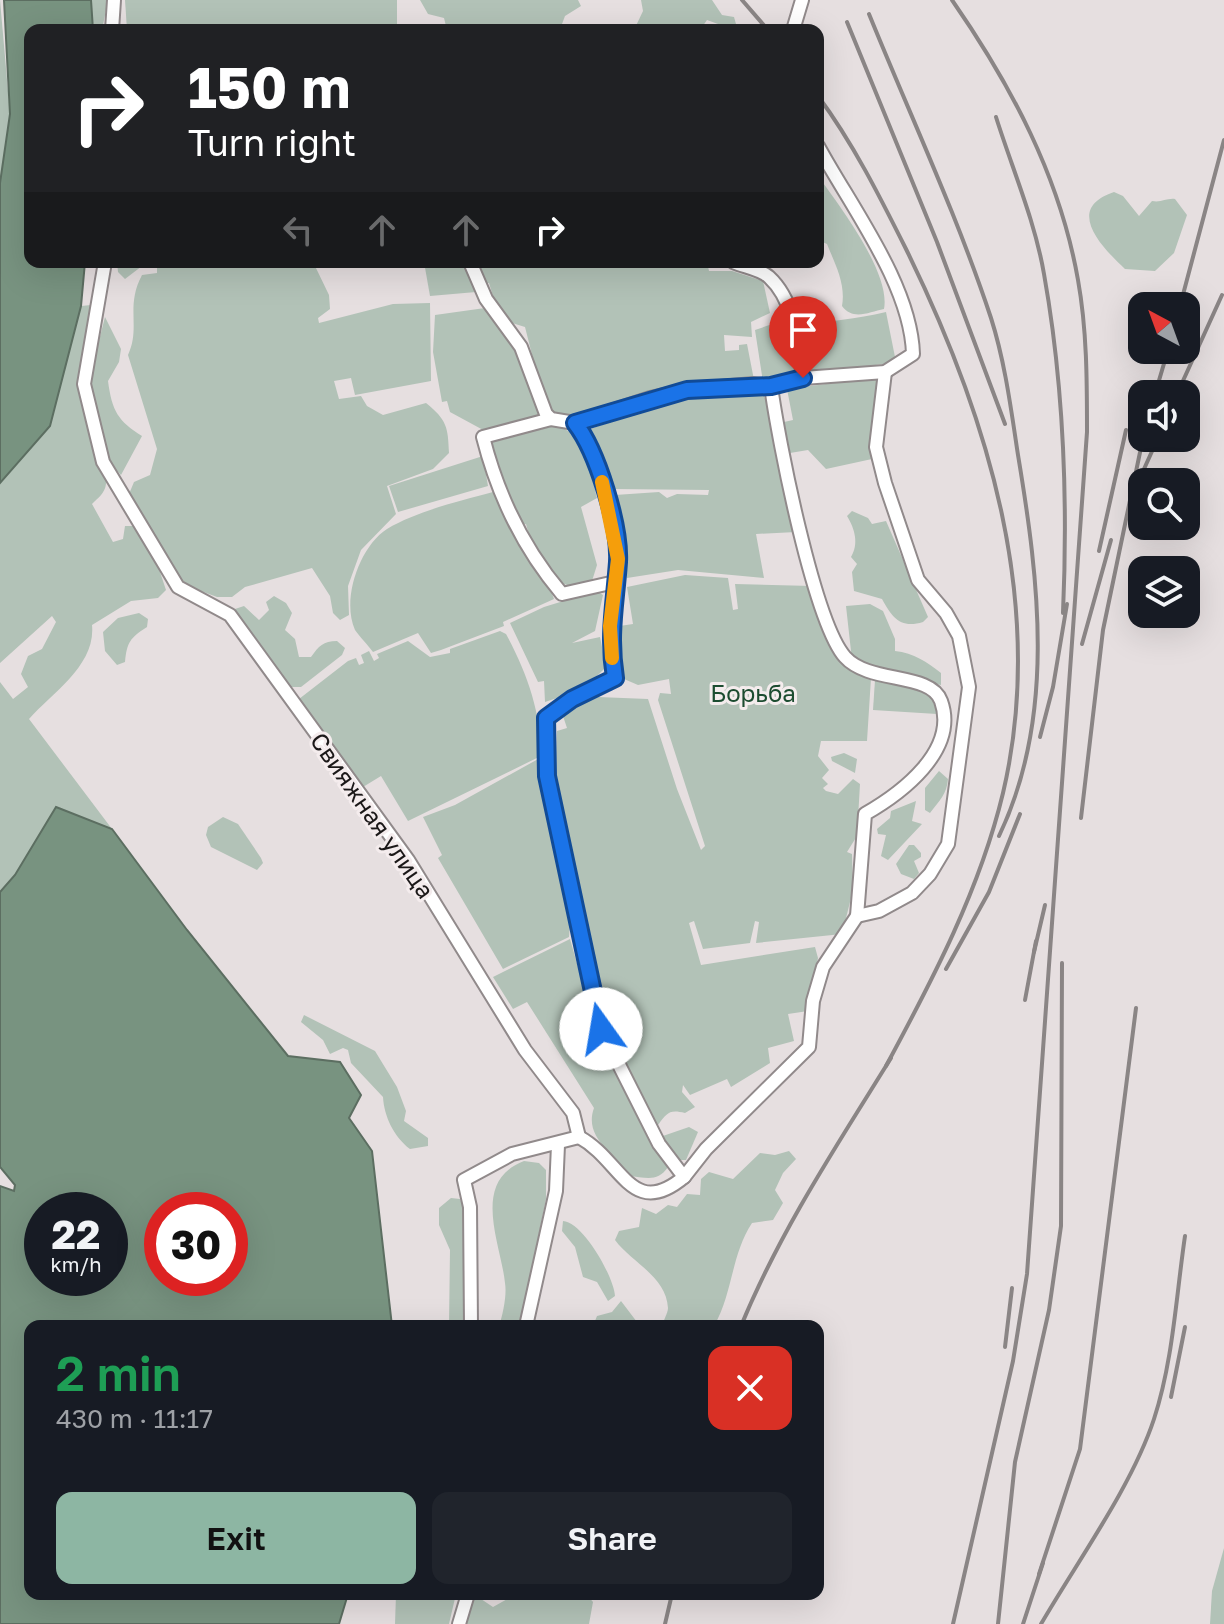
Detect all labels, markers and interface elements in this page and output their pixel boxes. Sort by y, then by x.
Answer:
text: 150 m [188,53,350,120]
icon: right [56,56,160,160]
text: Turn right [188,121,356,164]
icon: left [276,208,320,252]
icon: ahead [360,208,404,252]
icon: ahead [444,208,488,252]
icon: right [528,208,572,252]
north arrow [1128,292,1200,364]
map controls [1128,292,1200,628]
pin [769,296,837,378]
icon: arrive [781,308,825,352]
button: sound [1128,380,1200,452]
button: search [1128,468,1200,540]
button: layers [1128,556,1200,628]
park label: Борьба [710,678,796,707]
street label: Свияжная улица [305,727,441,903]
position arrow [559,987,643,1071]
speed limit sign: 30 [144,1192,248,1296]
text: 22 [52,1210,100,1258]
text: km/h [51,1252,101,1276]
text: 2 min [56,1344,181,1402]
button: close [708,1346,792,1430]
text: 430 m · 11:17 [56,1403,213,1434]
button: Exit [56,1492,416,1584]
button: Share [432,1492,792,1584]

